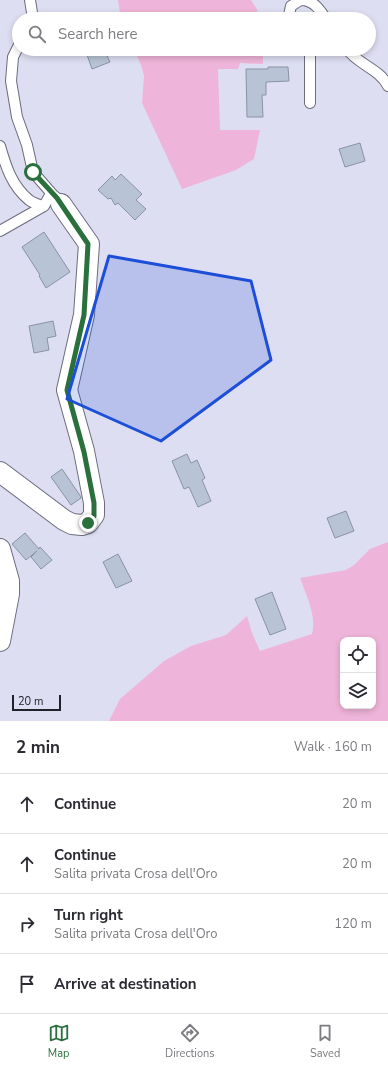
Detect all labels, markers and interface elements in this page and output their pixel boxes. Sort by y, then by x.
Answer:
search box [12,12,376,56]
icon: search [26,23,48,45]
text: Search here [58,24,138,44]
route start [24,163,42,181]
route end [79,514,97,532]
map controls [340,637,376,709]
button: locate [340,637,376,673]
button: layers [340,673,376,709]
scale bar [12,693,61,712]
text: 20 m [18,694,43,709]
text: 2 min [16,736,60,759]
text: Walk · 160 m [294,738,372,756]
icon: ahead [16,793,38,815]
text: Continue [54,794,116,814]
text: 20 m [342,795,372,813]
text: Continue [54,845,116,865]
icon: ahead [16,853,38,875]
text: 20 m [342,855,372,873]
text: Salita privata Crosa dell'Oro [54,865,217,883]
text: Turn right [54,905,123,925]
icon: right [16,913,38,935]
text: 120 m [334,915,372,933]
text: Salita privata Crosa dell'Oro [54,925,217,943]
icon: arrive [16,973,38,995]
text: Arrive at destination [54,974,197,994]
tab: Map [48,1022,70,1061]
tab: Directions [165,1022,215,1061]
tab: Saved [310,1022,340,1061]

